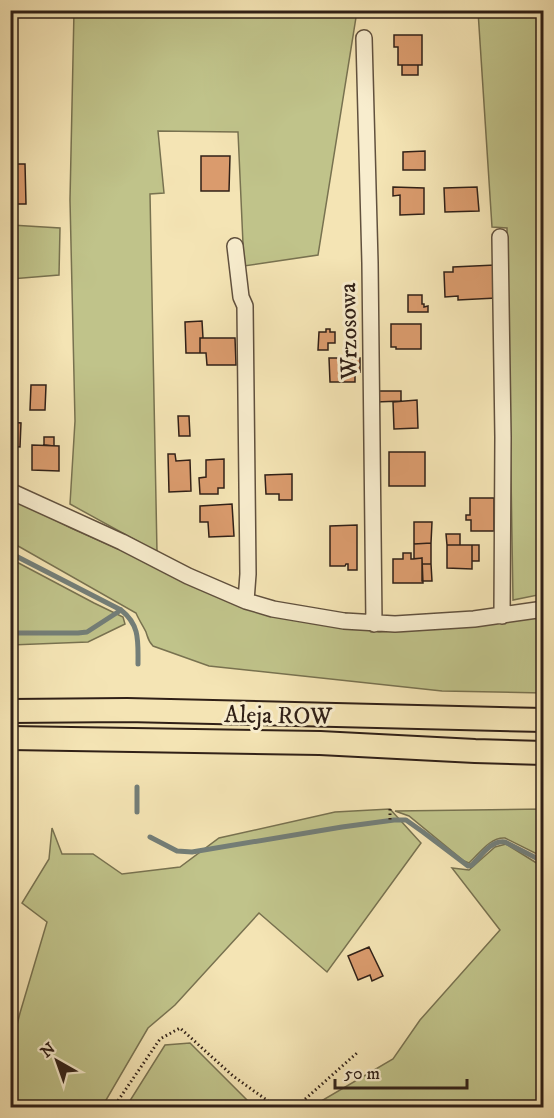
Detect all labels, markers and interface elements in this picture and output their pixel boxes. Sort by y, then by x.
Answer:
street label: Wrzosowa [333,281,365,381]
street label: Aleja ROW [224,700,333,732]
north arrow [27,1031,87,1091]
text: N [37,1038,59,1062]
scale bar [335,1052,467,1090]
text: 50 m [344,1063,380,1085]

